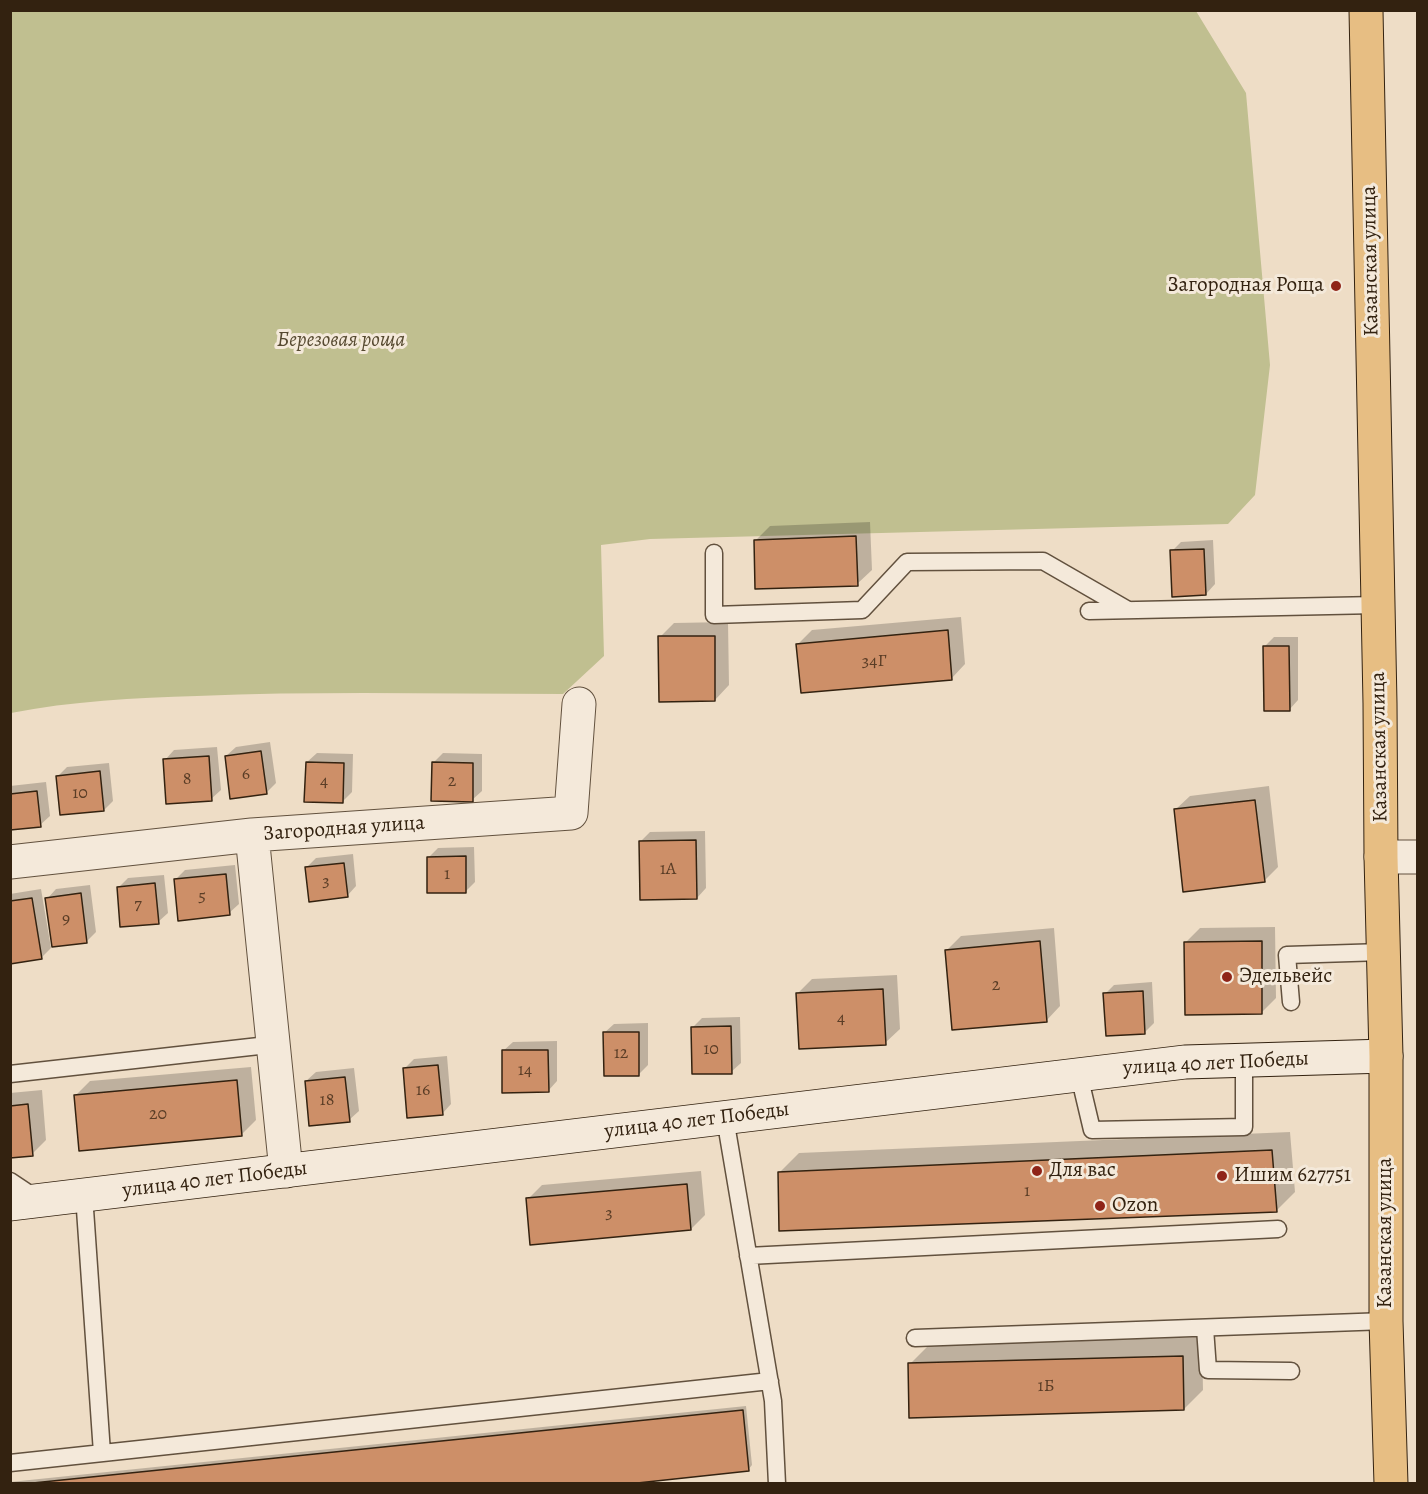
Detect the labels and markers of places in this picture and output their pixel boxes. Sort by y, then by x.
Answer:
place label: Загородная Роща [1167,273,1324,299]
marker: Загородная Роща [1329,279,1343,293]
place label: Эдельвейс [1239,964,1332,990]
marker: Эдельвейс [1220,970,1234,984]
place label: Для вас [1049,1158,1116,1184]
place label: Ишим 627751 [1234,1163,1351,1189]
marker: Для вас [1030,1164,1044,1178]
marker: Ишим 627751 [1215,1169,1229,1183]
place label: Ozon [1112,1193,1158,1219]
marker: Ozon [1093,1199,1107,1213]

